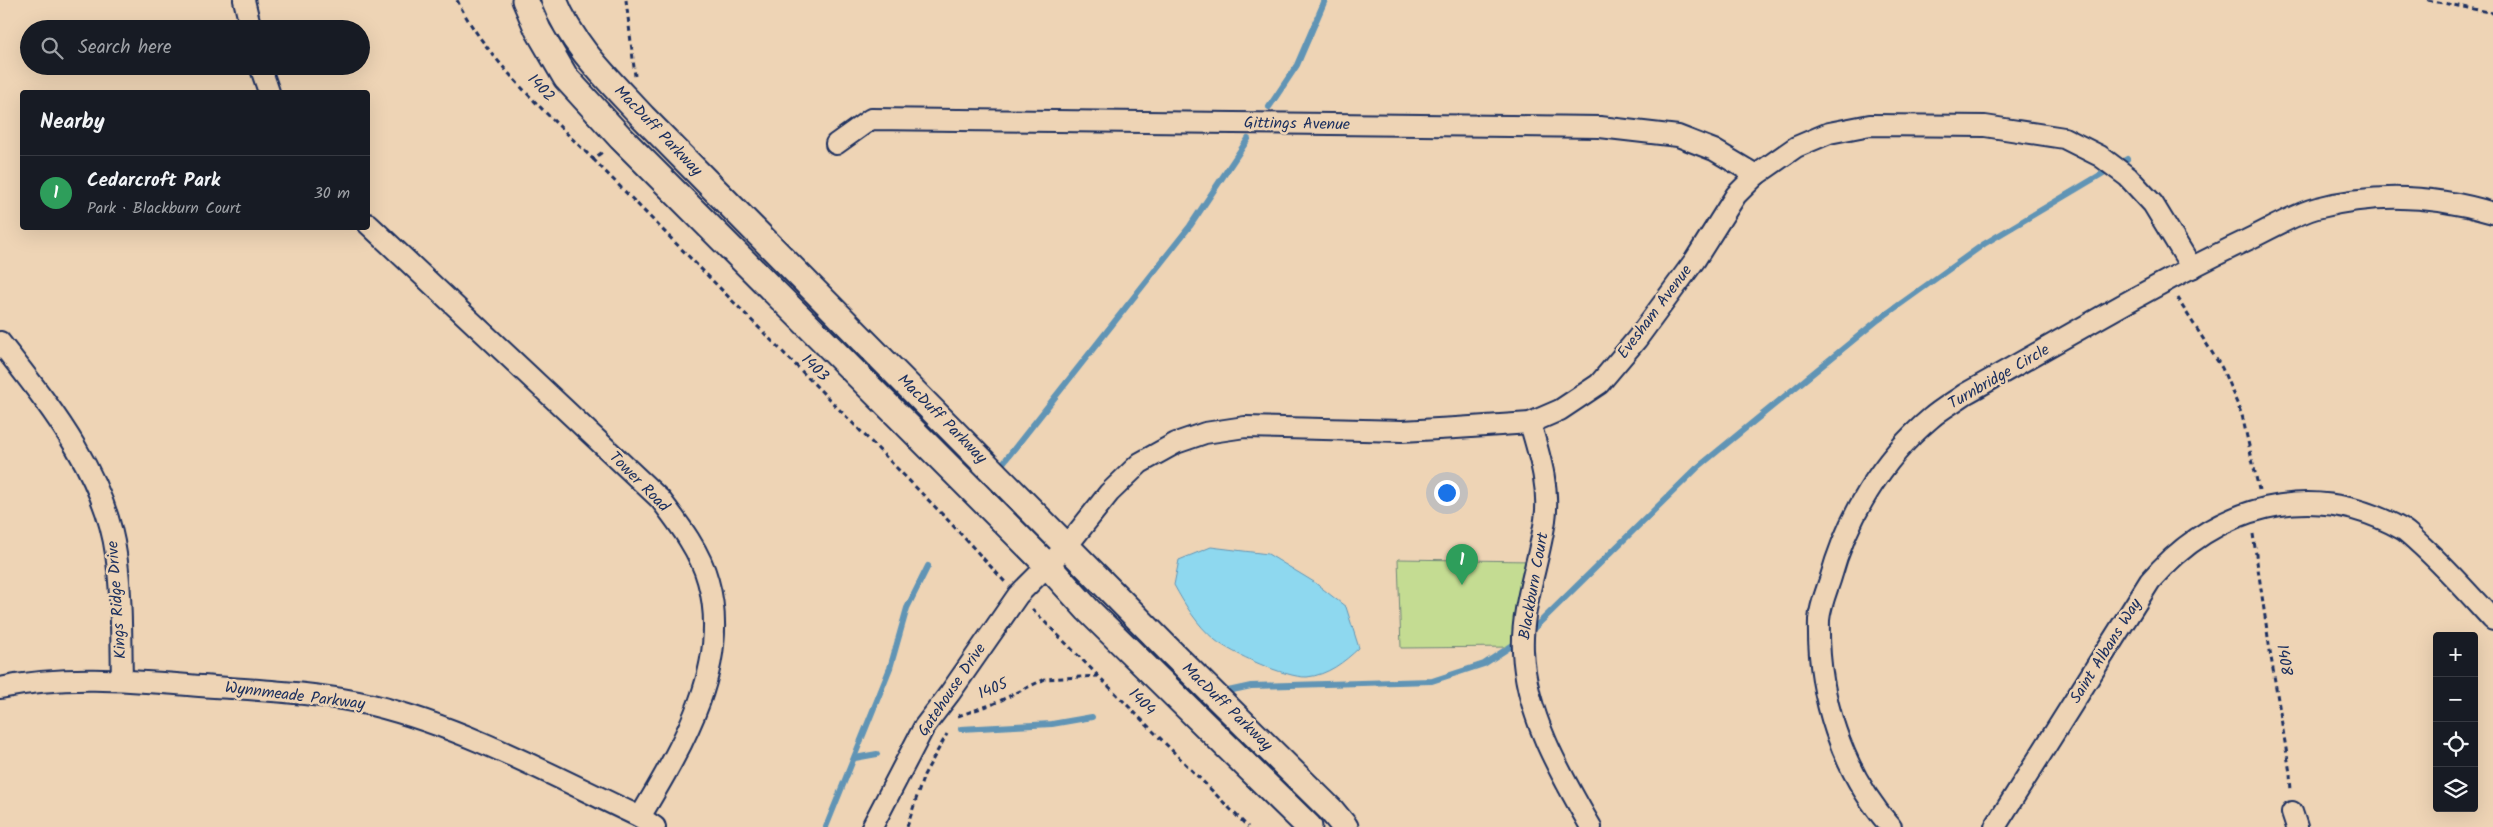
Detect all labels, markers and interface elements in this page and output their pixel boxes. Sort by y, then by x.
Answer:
search box [20,20,370,75]
text: Search here [78,33,172,63]
icon: search [38,34,66,62]
street label: 1402 [521,68,561,108]
street label: MacDuff Parkway [608,80,708,183]
text: Nearby [40,106,105,139]
street label: Gittings Avenue [1244,111,1350,137]
text: Cedarcroft Park [87,166,220,196]
text: 1 [54,181,58,206]
text: 30 m [314,181,350,206]
text: Park · Blackburn Court [87,196,241,221]
street label: Evesham Avenue [1611,260,1699,364]
street label: Turnbridge Circle [1944,338,2054,416]
street label: 1403 [795,348,835,388]
street label: MacDuff Parkway [891,368,993,470]
street label: Tower Road [603,446,676,519]
your location [1434,480,1460,506]
street label: Blackburn Court [1512,530,1556,642]
street label: Kings Ridge Drive [100,540,134,660]
pin: 1 [1446,544,1478,585]
street label: Saint Albans Way [2064,593,2149,708]
map controls [2433,632,2478,812]
button: + [2433,632,2478,677]
street label: Gatehouse Drive [911,638,993,742]
street label: 1408 [2269,642,2299,678]
street label: MacDuff Parkway [1176,657,1279,757]
street label: 1405 [974,671,1013,706]
street label: Wynnmeade Parkway [224,675,367,717]
button: − [2433,677,2478,722]
street label: 1404 [1122,682,1162,722]
button: locate [2433,722,2478,767]
button: layers [2433,767,2478,812]

